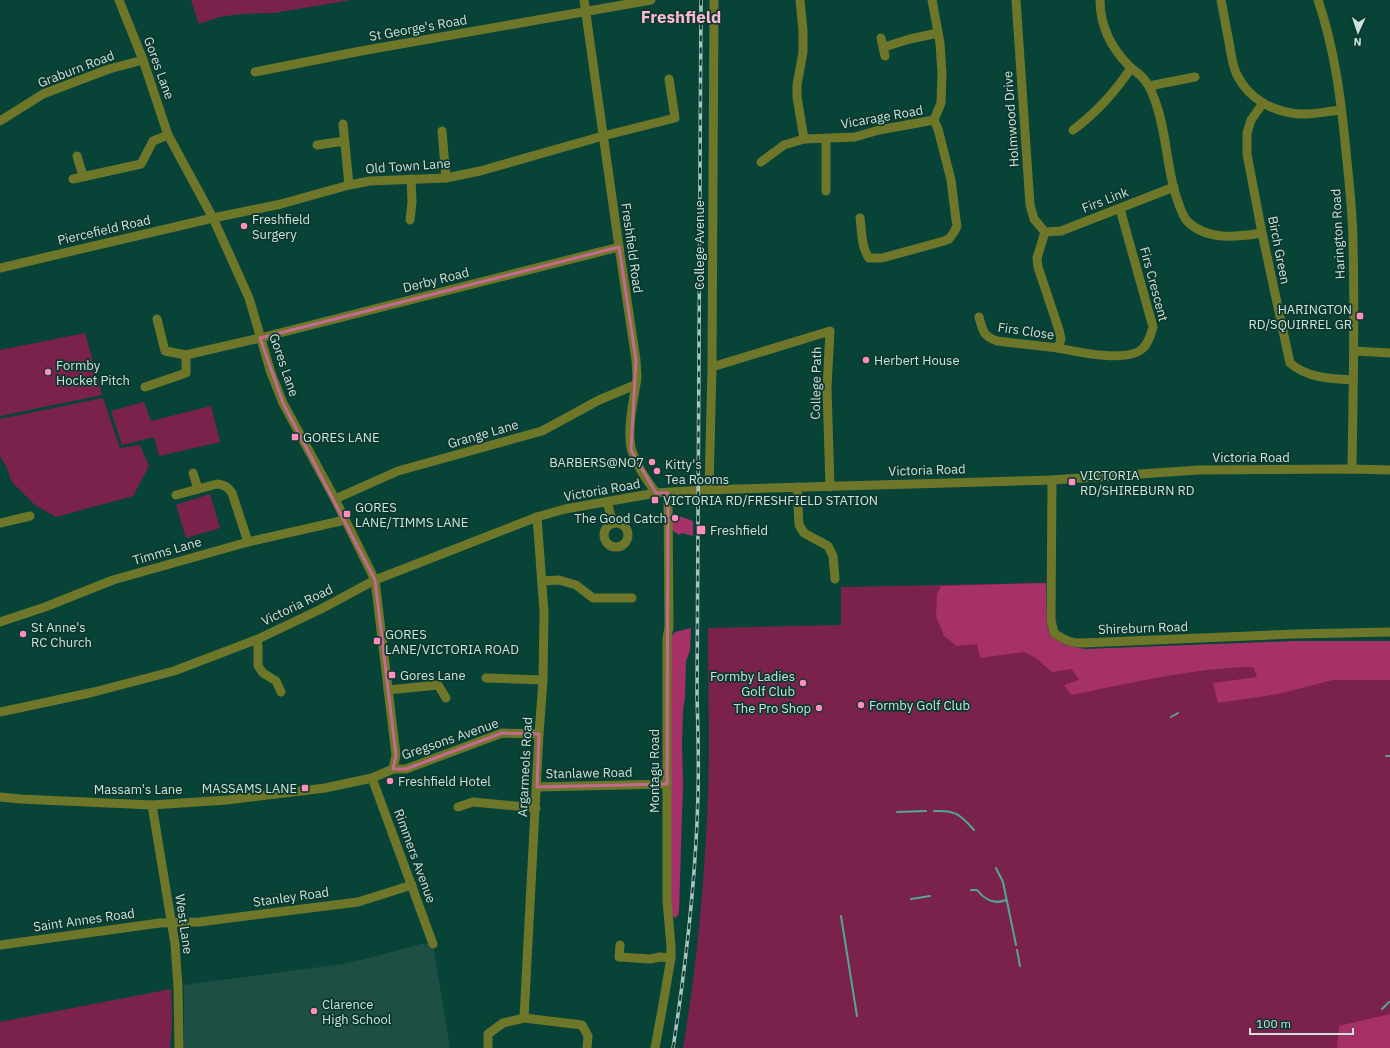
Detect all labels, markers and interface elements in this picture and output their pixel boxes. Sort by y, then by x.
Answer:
district label: Freshfield [641,6,721,28]
street label: St George's Road [368,11,468,45]
north arrow [1338,12,1378,52]
street label: Gores Lane [140,34,178,102]
text: N [1353,35,1362,49]
street label: Graburn Road [35,47,117,91]
street label: Holmwood Drive [999,70,1023,168]
street label: Vicarage Road [840,101,924,133]
street label: Old Town Lane [365,155,451,177]
street label: Firs Link [1079,183,1131,217]
street label: Harington Road [1327,188,1349,280]
street label: College Avenue [691,200,708,290]
street label: Freshfield Road [617,202,647,294]
street label: Piercefield Road [56,211,152,249]
place label: Freshfield Surgery [252,211,310,243]
street label: Birch Green [1264,215,1294,285]
marker: Freshfield Surgery [239,221,249,231]
street label: Firs Crescent [1136,245,1172,323]
street label: Derby Road [401,264,471,296]
place label: HARINGTON RD/SQUIRREL GR [1248,301,1352,333]
marker: HARINGTON RD/SQUIRREL GR [1355,311,1365,321]
street label: Firs Close [997,319,1055,343]
street label: Gores Lane [265,331,303,399]
street label: College Path [807,346,825,420]
place label: Herbert House [874,352,960,369]
marker: Herbert House [861,355,871,365]
place label: Formby Hocket Pitch [56,357,130,389]
marker: Formby Hocket Pitch [43,367,53,377]
street label: Grange Lane [446,416,520,452]
place label: GORES LANE [303,429,380,446]
marker: GORES LANE [290,432,300,442]
street label: Victoria Road [1212,449,1290,466]
place label: BARBERS@NO7 [549,454,644,471]
place label: Kitty's Tea Rooms [665,456,729,488]
marker: BARBERS@NO7 [647,457,657,467]
street label: Victoria Road [888,460,966,480]
marker: Kitty's Tea Rooms [652,466,662,476]
place label: VICTORIA RD/SHIREBURN RD [1080,467,1194,499]
street label: Victoria Road [562,475,642,505]
marker: VICTORIA RD/SHIREBURN RD [1067,477,1077,487]
place label: VICTORIA RD/FRESHFIELD STATION [663,492,878,509]
marker: VICTORIA RD/FRESHFIELD STATION [650,495,660,505]
place label: GORES LANE/TIMMS LANE [355,499,468,531]
marker: GORES LANE/TIMMS LANE [342,509,352,519]
place label: The Good Catch [574,510,667,527]
marker: The Good Catch [670,513,680,523]
place label: Freshfield [710,522,768,539]
marker: Freshfield [695,524,707,536]
street label: Timms Lane [131,533,203,569]
street label: Victoria Road [258,580,336,630]
street label: Shireburn Road [1098,618,1188,638]
place label: St Anne's RC Church [31,619,92,651]
place label: GORES LANE/VICTORIA ROAD [385,626,519,658]
marker: St Anne's RC Church [18,629,28,639]
marker: GORES LANE/VICTORIA ROAD [372,636,382,646]
place label: Gores Lane [400,667,466,684]
place label: Formby Ladies Golf Club [710,668,795,700]
marker: Gores Lane [387,670,397,680]
marker: Formby Ladies Golf Club [798,678,808,688]
place label: Formby Golf Club [869,697,970,714]
place label: The Pro Shop [733,700,811,717]
marker: Formby Golf Club [856,700,866,710]
marker: The Pro Shop [814,703,824,713]
street label: Gregsons Avenue [399,714,501,764]
street label: Argarmeols Road [514,717,536,817]
street label: Montagu Road [646,729,663,813]
street label: Stanlawe Road [545,764,633,782]
place label: Freshfield Hotel [398,773,491,790]
marker: Freshfield Hotel [385,776,395,786]
place label: MASSAMS LANE [202,780,297,797]
street label: Massam's Lane [94,781,182,798]
marker: MASSAMS LANE [300,783,310,793]
street label: Rimmers Avenue [390,807,440,905]
street label: Stanley Road [252,883,330,911]
street label: West Lane [171,893,197,955]
street label: Saint Annes Road [32,904,136,936]
place label: Clarence High School [322,996,392,1028]
marker: Clarence High School [309,1006,319,1016]
scale bar [1250,1010,1353,1036]
text: 100 m [1256,1016,1291,1031]

